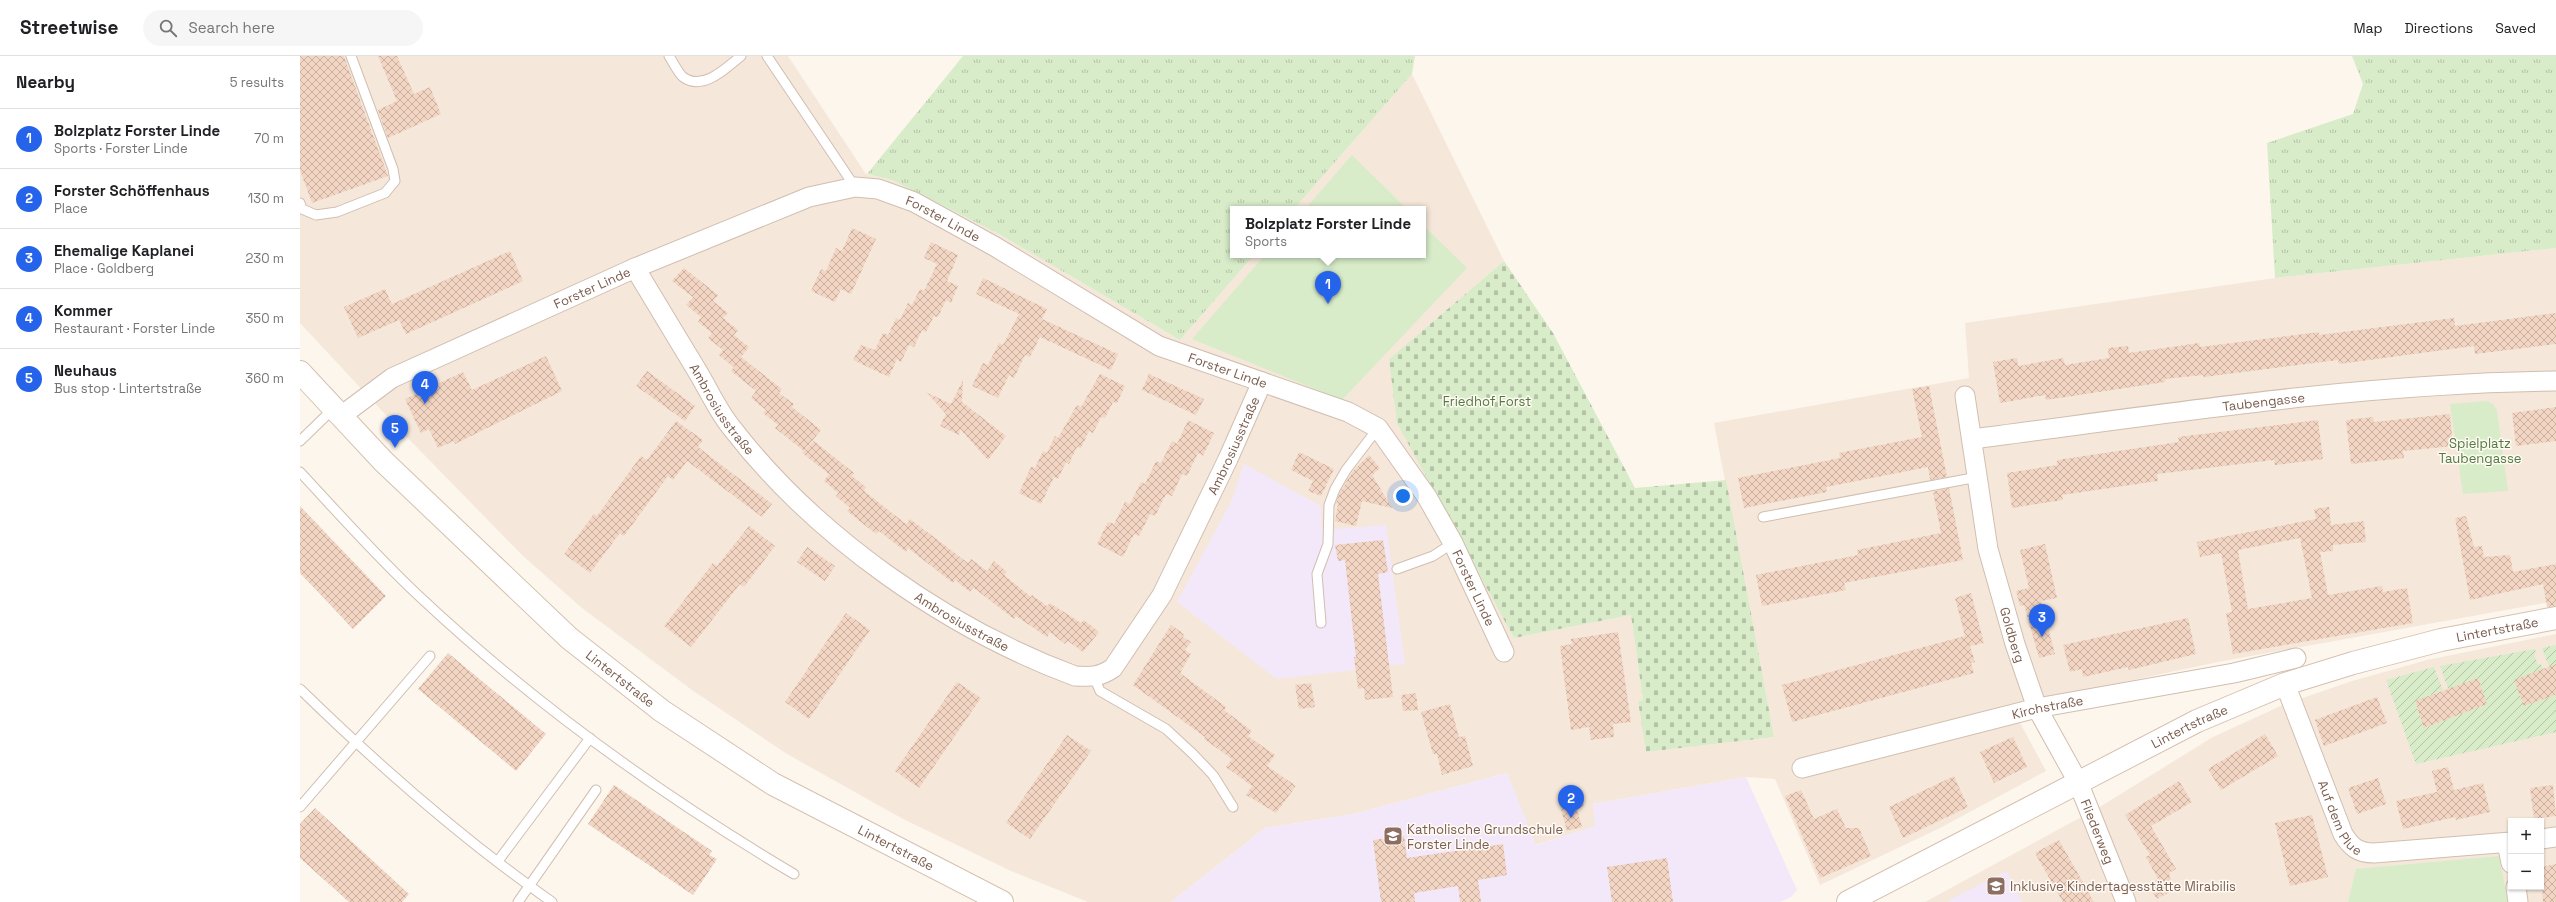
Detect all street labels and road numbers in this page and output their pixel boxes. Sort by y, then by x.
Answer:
street label: Forster Linde [903,192,983,246]
street label: Forster Linde [551,263,633,313]
street label: Forster Linde [1186,349,1270,392]
street label: Ambrosiusstraße [686,360,758,459]
street label: Taubengasse [2221,389,2306,415]
street label: Ambrosiusstraße [1204,394,1264,498]
street label: Forster Linde [1448,547,1499,629]
street label: Ambrosiusstraße [911,588,1012,655]
street label: Goldberg [1996,605,2029,665]
street label: Lintertstraße [2455,614,2540,646]
street label: Lintertstraße [582,647,658,711]
street label: Kirchstraße [2010,692,2084,723]
street label: Lintertstraße [2148,701,2230,752]
street label: Auf dem Plue [2314,778,2365,859]
street label: Fliederweg [2077,797,2118,867]
street label: Lintertstraße [855,821,937,874]

